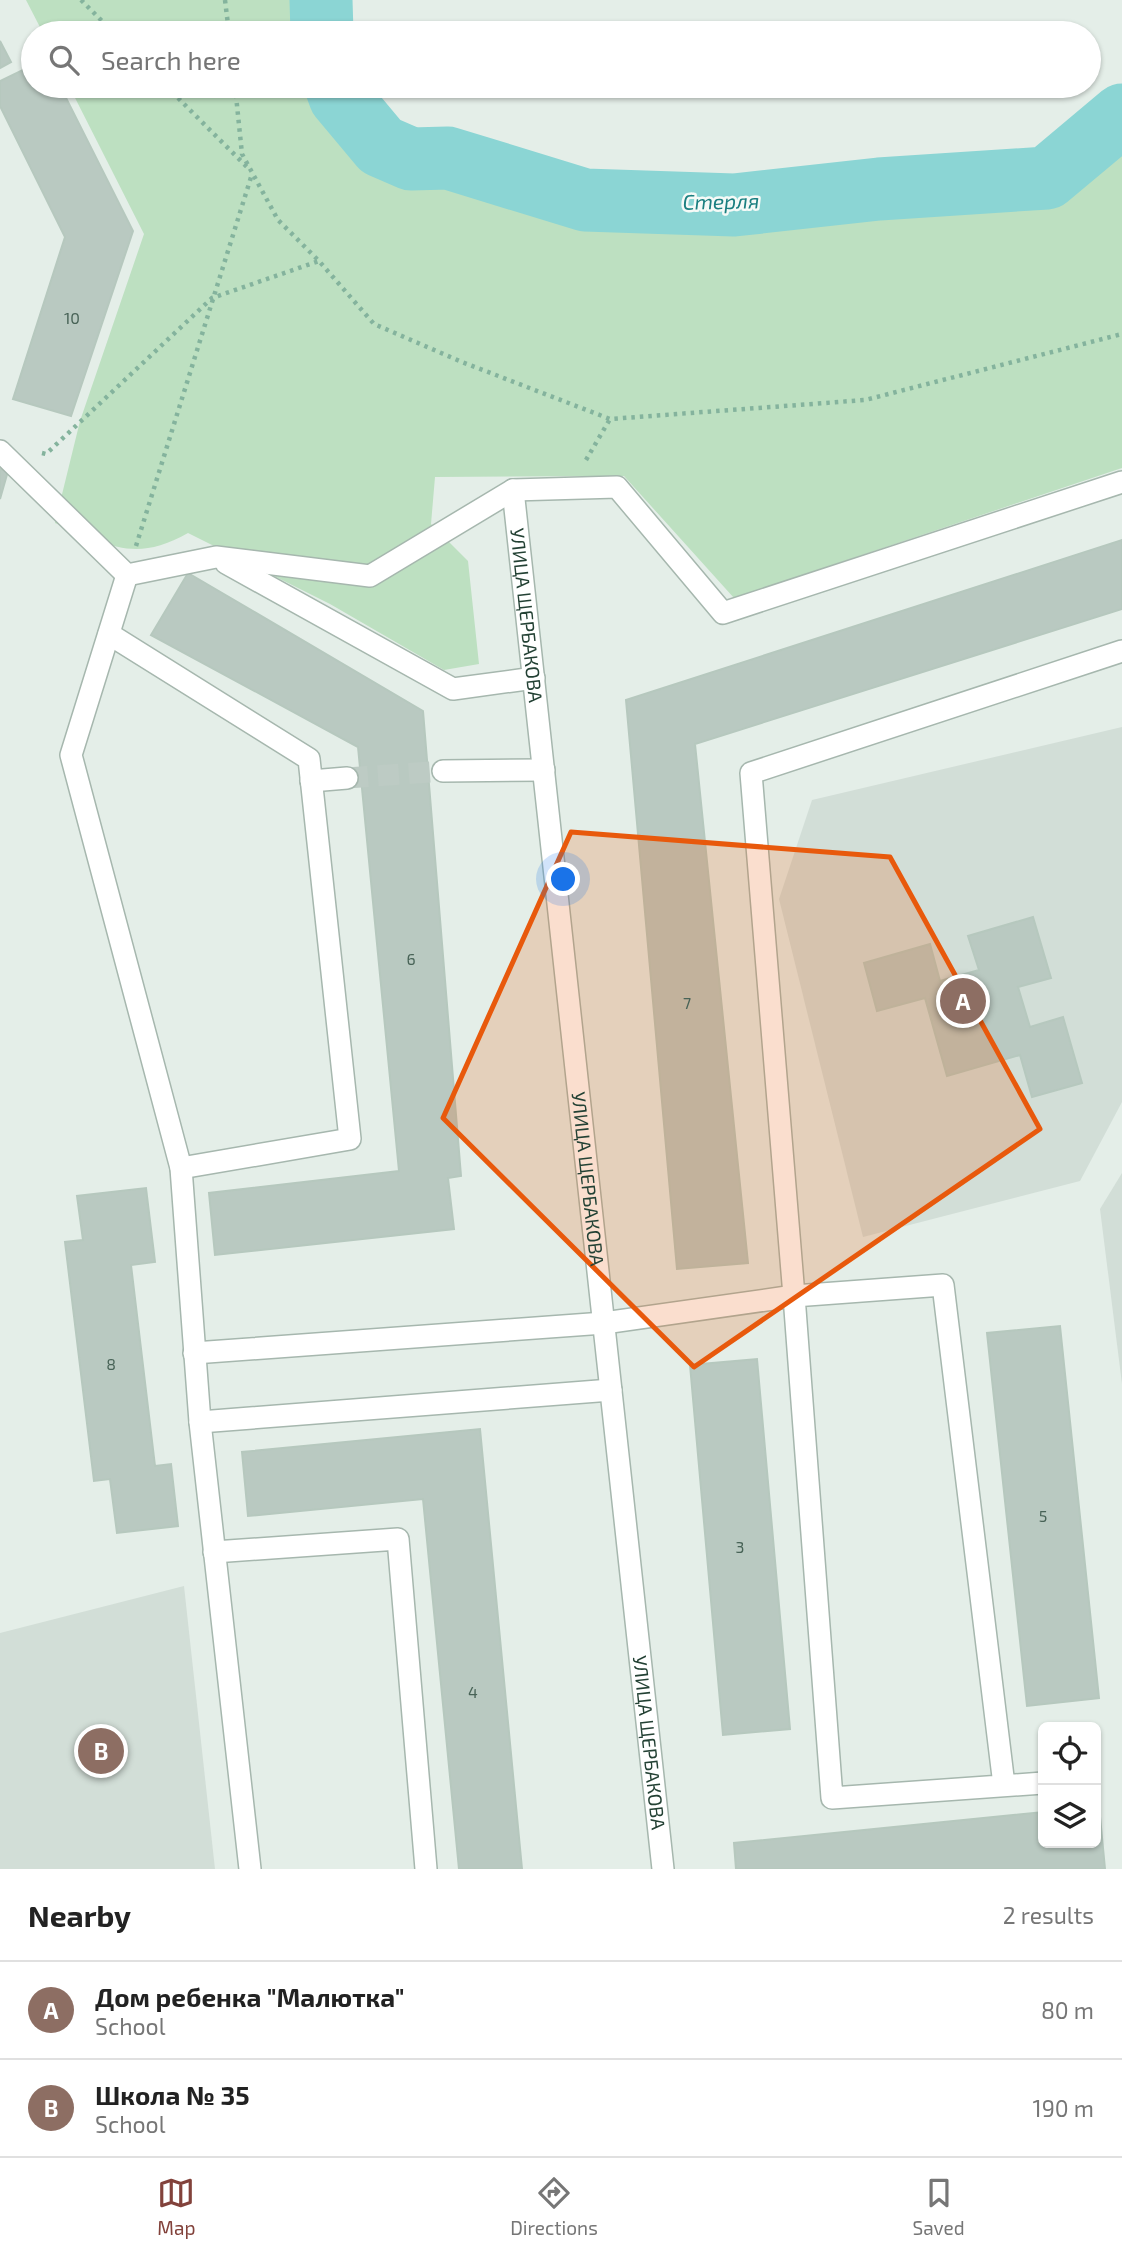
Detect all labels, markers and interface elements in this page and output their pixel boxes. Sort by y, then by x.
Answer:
search box [21,21,1101,98]
icon: search [45,41,83,79]
text: Search here [101,44,241,75]
water label: Стерля [682,187,760,214]
house number: 10 [64,308,80,327]
street label: УЛИЦА ЩЕРБАКОВА [506,527,548,704]
your location [546,862,580,896]
house number: 6 [406,949,416,968]
pin: A [940,975,986,1027]
house number: 7 [683,993,691,1012]
street label: УЛИЦА ЩЕРБАКОВА [568,1090,609,1267]
house number: 8 [106,1354,116,1373]
house number: 5 [1039,1506,1047,1525]
house number: 3 [736,1537,744,1556]
street label: УЛИЦА ЩЕРБАКОВА [629,1654,671,1831]
house number: 4 [468,1682,478,1701]
map controls [1038,1722,1101,1848]
button: locate [1038,1722,1101,1785]
pin: B [78,1725,124,1777]
button: layers [1038,1785,1101,1848]
text: Nearby [28,1897,131,1933]
text: 2 results [1003,1901,1094,1929]
text: Дом ребенка "Малютка" [95,1981,405,2012]
text: A [43,1996,59,2024]
text: 80 m [1041,1996,1094,2024]
text: School [95,2012,165,2040]
text: Школа № 35 [95,2079,250,2110]
text: B [44,2094,58,2122]
text: 190 m [1033,2094,1094,2122]
text: School [95,2110,165,2138]
tab: Map [157,2174,195,2239]
tab: Directions [510,2174,598,2239]
tab: Saved [912,2174,965,2239]

